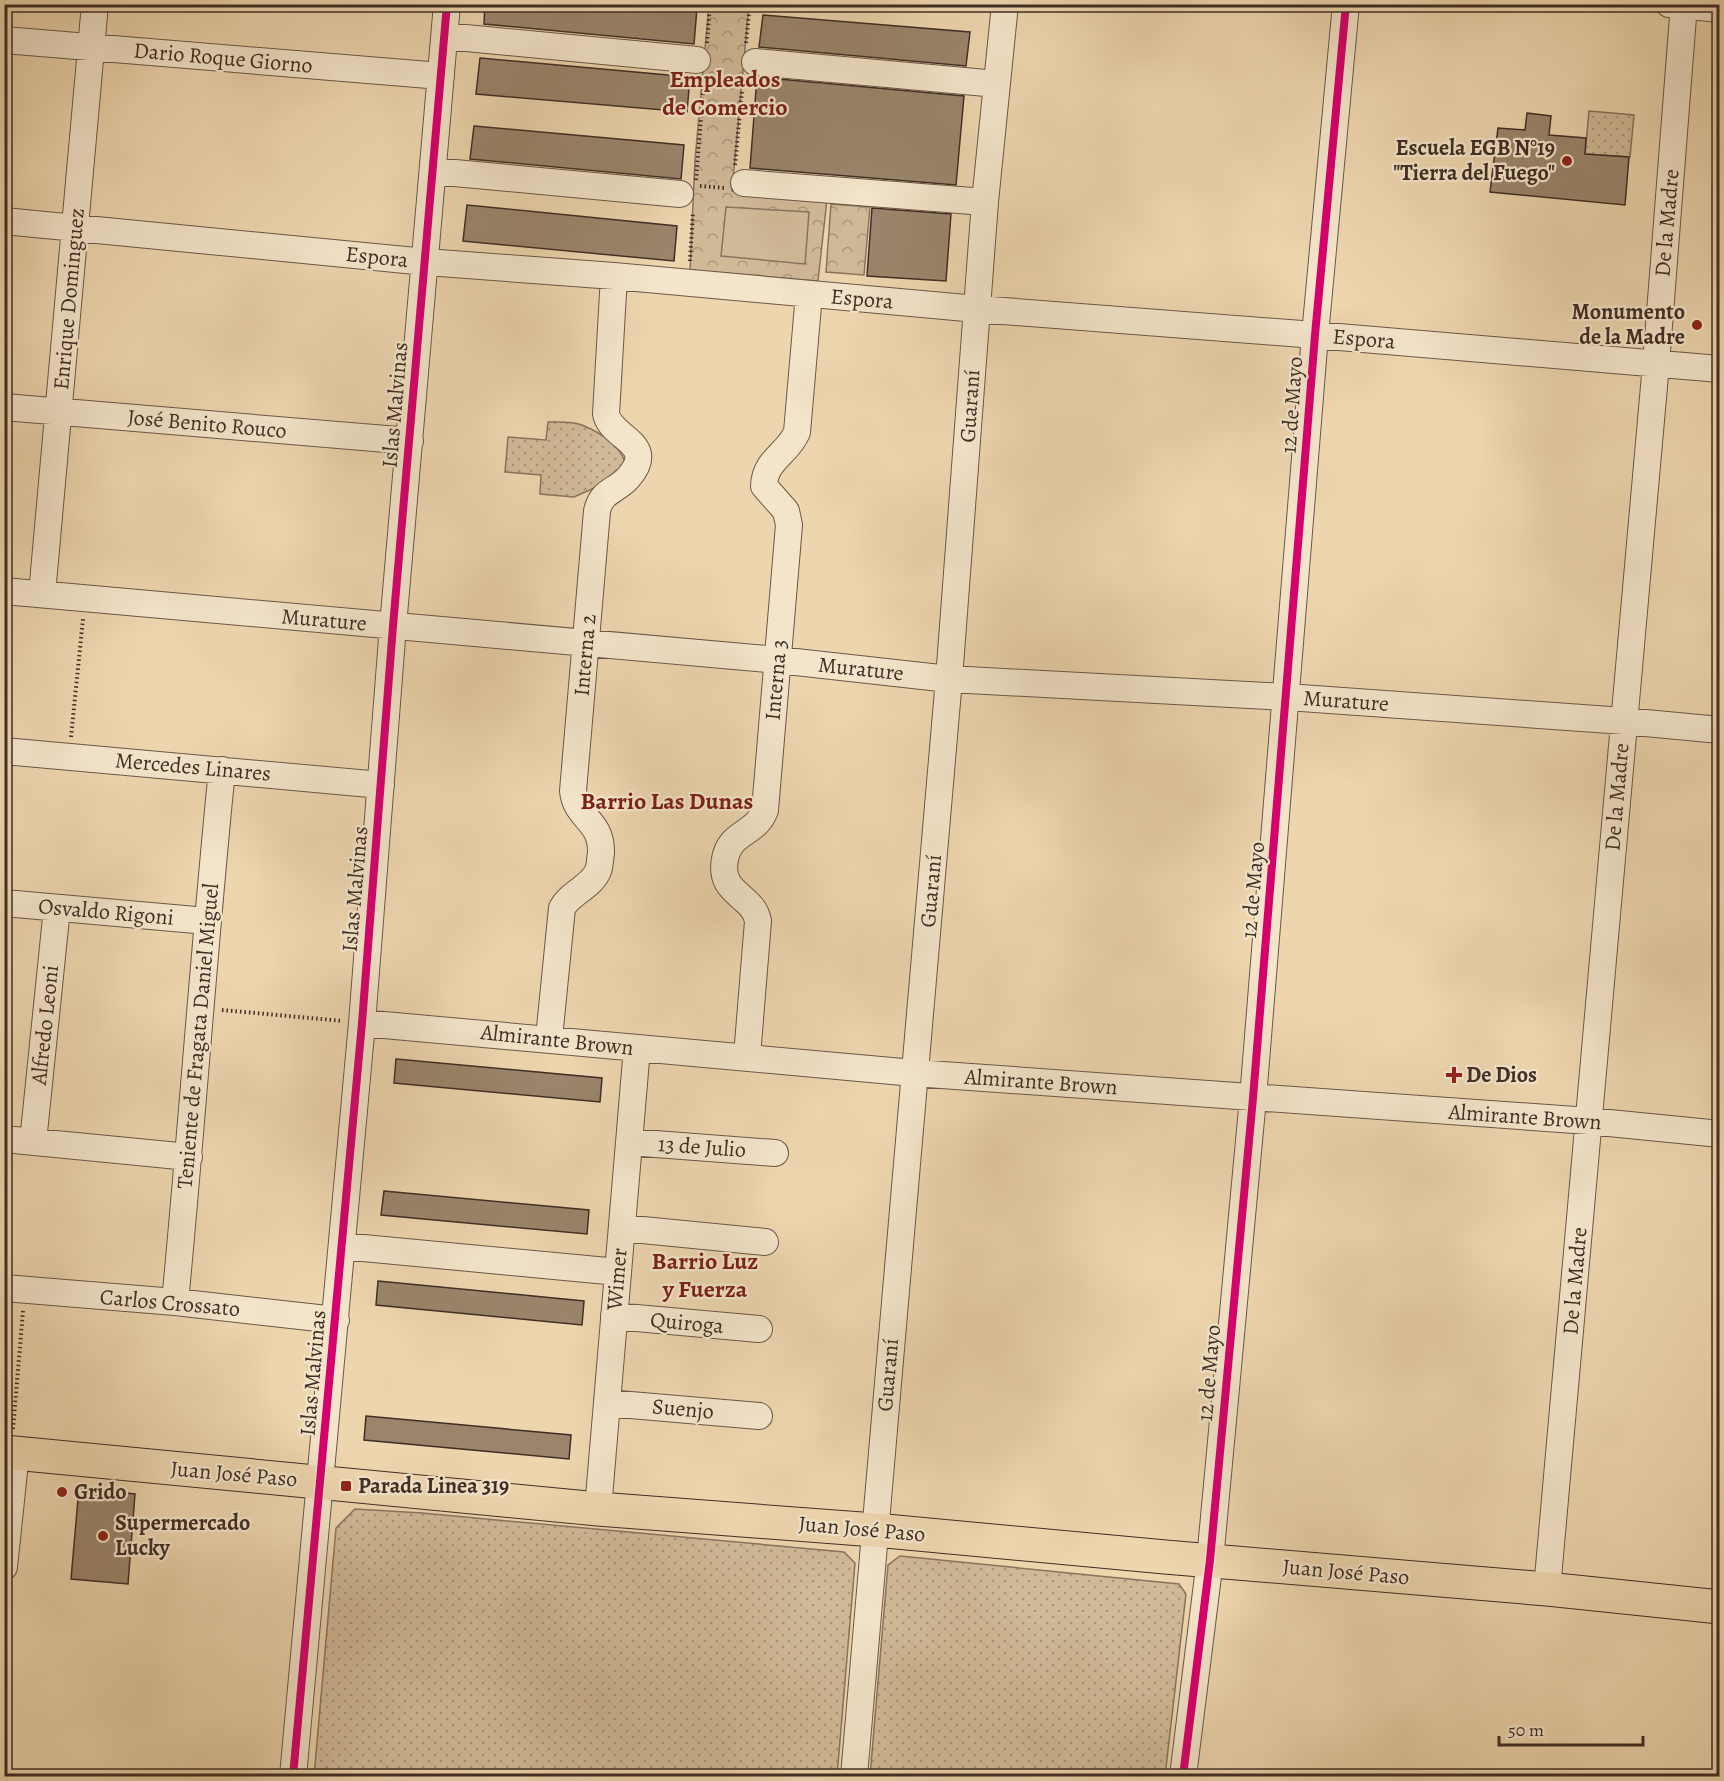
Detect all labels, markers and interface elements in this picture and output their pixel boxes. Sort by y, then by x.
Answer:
street label: Dario Roque Giorno [132,35,314,81]
district label: Empleados de Comercio [662,63,788,123]
place label: Escuela EGB N°19 "Tierra del Fuego" [1393,133,1555,188]
marker: Escuela EGB N°19 "Tierra del Fuego" [1560,154,1574,168]
street label: De la Madre [1647,168,1687,278]
street label: Enrique Dominguez [46,207,92,391]
street label: Espora [344,239,411,275]
street label: Espora [829,281,895,317]
place label: Monumento de la Madre [1571,297,1685,352]
marker: Monumento de la Madre [1690,318,1704,332]
street label: Espora [1331,321,1397,357]
street label: Islas Malvinas [375,341,415,469]
street label: 12 de Mayo [1274,356,1310,454]
street label: Guaraní [952,368,988,444]
street label: José Benito Rouco [126,402,288,446]
street label: Murature [280,601,368,639]
street label: Interna 2 [566,613,604,697]
street label: Interna 3 [758,638,794,722]
street label: Murature [817,650,905,688]
street label: Murature [1302,683,1390,719]
street label: De la Madre [1597,742,1637,852]
street label: Mercedes Linares [114,745,272,789]
district label: Barrio Las Dunas [581,785,753,817]
street label: Islas Malvinas [335,825,375,953]
street label: 12 de Mayo [1234,840,1272,940]
street label: Guaraní [913,853,949,929]
street label: Teniente de Fragata Daniel Miguel [170,882,226,1190]
street label: Osvaldo Rigoni [37,891,175,933]
street label: Alfredo Leoni [24,964,66,1087]
street label: Almirante Brown [478,1017,635,1063]
place label: De Dios [1466,1060,1537,1090]
street label: Almirante Brown [962,1062,1119,1102]
marker: De Dios [1447,1068,1461,1082]
street label: Almirante Brown [1446,1097,1603,1137]
street label: 13 de Julio [657,1129,747,1165]
street label: De la Madre [1555,1226,1595,1336]
district label: Barrio Luz y Fuerza [652,1245,758,1305]
street label: Wimer [599,1247,635,1312]
street label: Carlos Crossato [99,1282,241,1324]
street label: Quiroga [649,1305,726,1341]
street label: Islas Malvinas [293,1309,333,1437]
street label: 12 de Mayo [1190,1323,1228,1423]
street label: Guaraní [870,1337,906,1413]
street label: Suenjo [651,1391,715,1427]
street label: Juan José Paso [169,1454,299,1494]
place label: Parada Linea 319 [358,1471,509,1501]
place label: Grido [74,1477,127,1507]
marker: Parada Linea 319 [339,1479,353,1493]
marker: Grido [55,1485,69,1499]
place label: Supermercado Lucky [115,1508,250,1563]
street label: Juan José Paso [797,1509,927,1549]
marker: Supermercado Lucky [96,1529,110,1543]
street label: Juan José Paso [1281,1552,1411,1592]
scale bar [1499,1709,1643,1747]
text: 50 m [1508,1718,1544,1742]

